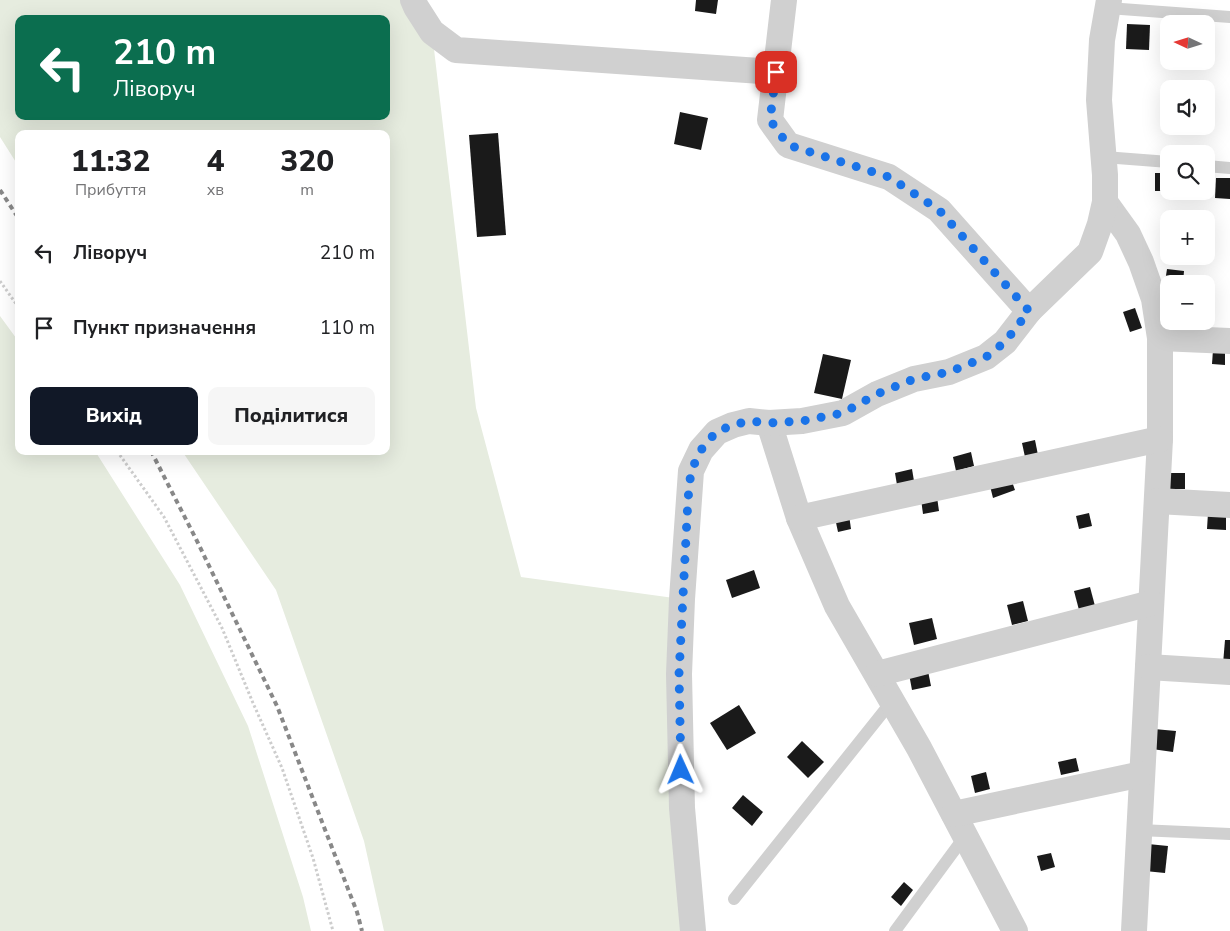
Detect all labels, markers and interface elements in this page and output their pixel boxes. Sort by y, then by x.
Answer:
north arrow [1160,15,1215,70]
map controls [1160,15,1215,330]
text: 210 m [113,29,216,76]
icon: left [30,35,95,100]
pin [755,51,797,93]
icon: arrive [762,58,790,86]
text: Ліворуч [113,74,196,104]
button: sound [1160,80,1215,135]
text: 11:32 [71,141,151,182]
text: 4 [206,141,224,182]
text: 320 [280,141,334,182]
button: search [1160,145,1215,200]
text: Прибуття [75,179,146,201]
text: хв [207,179,224,201]
text: m [300,179,314,201]
button: + [1160,210,1215,265]
icon: left [30,239,58,267]
text: Ліворуч [73,240,147,266]
text: 210 m [320,240,375,266]
button: − [1160,275,1215,330]
icon: arrive [30,314,58,342]
text: Пункт призначення [73,315,256,341]
text: 110 m [320,315,375,341]
button: Вихід [30,387,198,445]
button: Поділитися [208,387,375,445]
position arrow [654,743,706,795]

